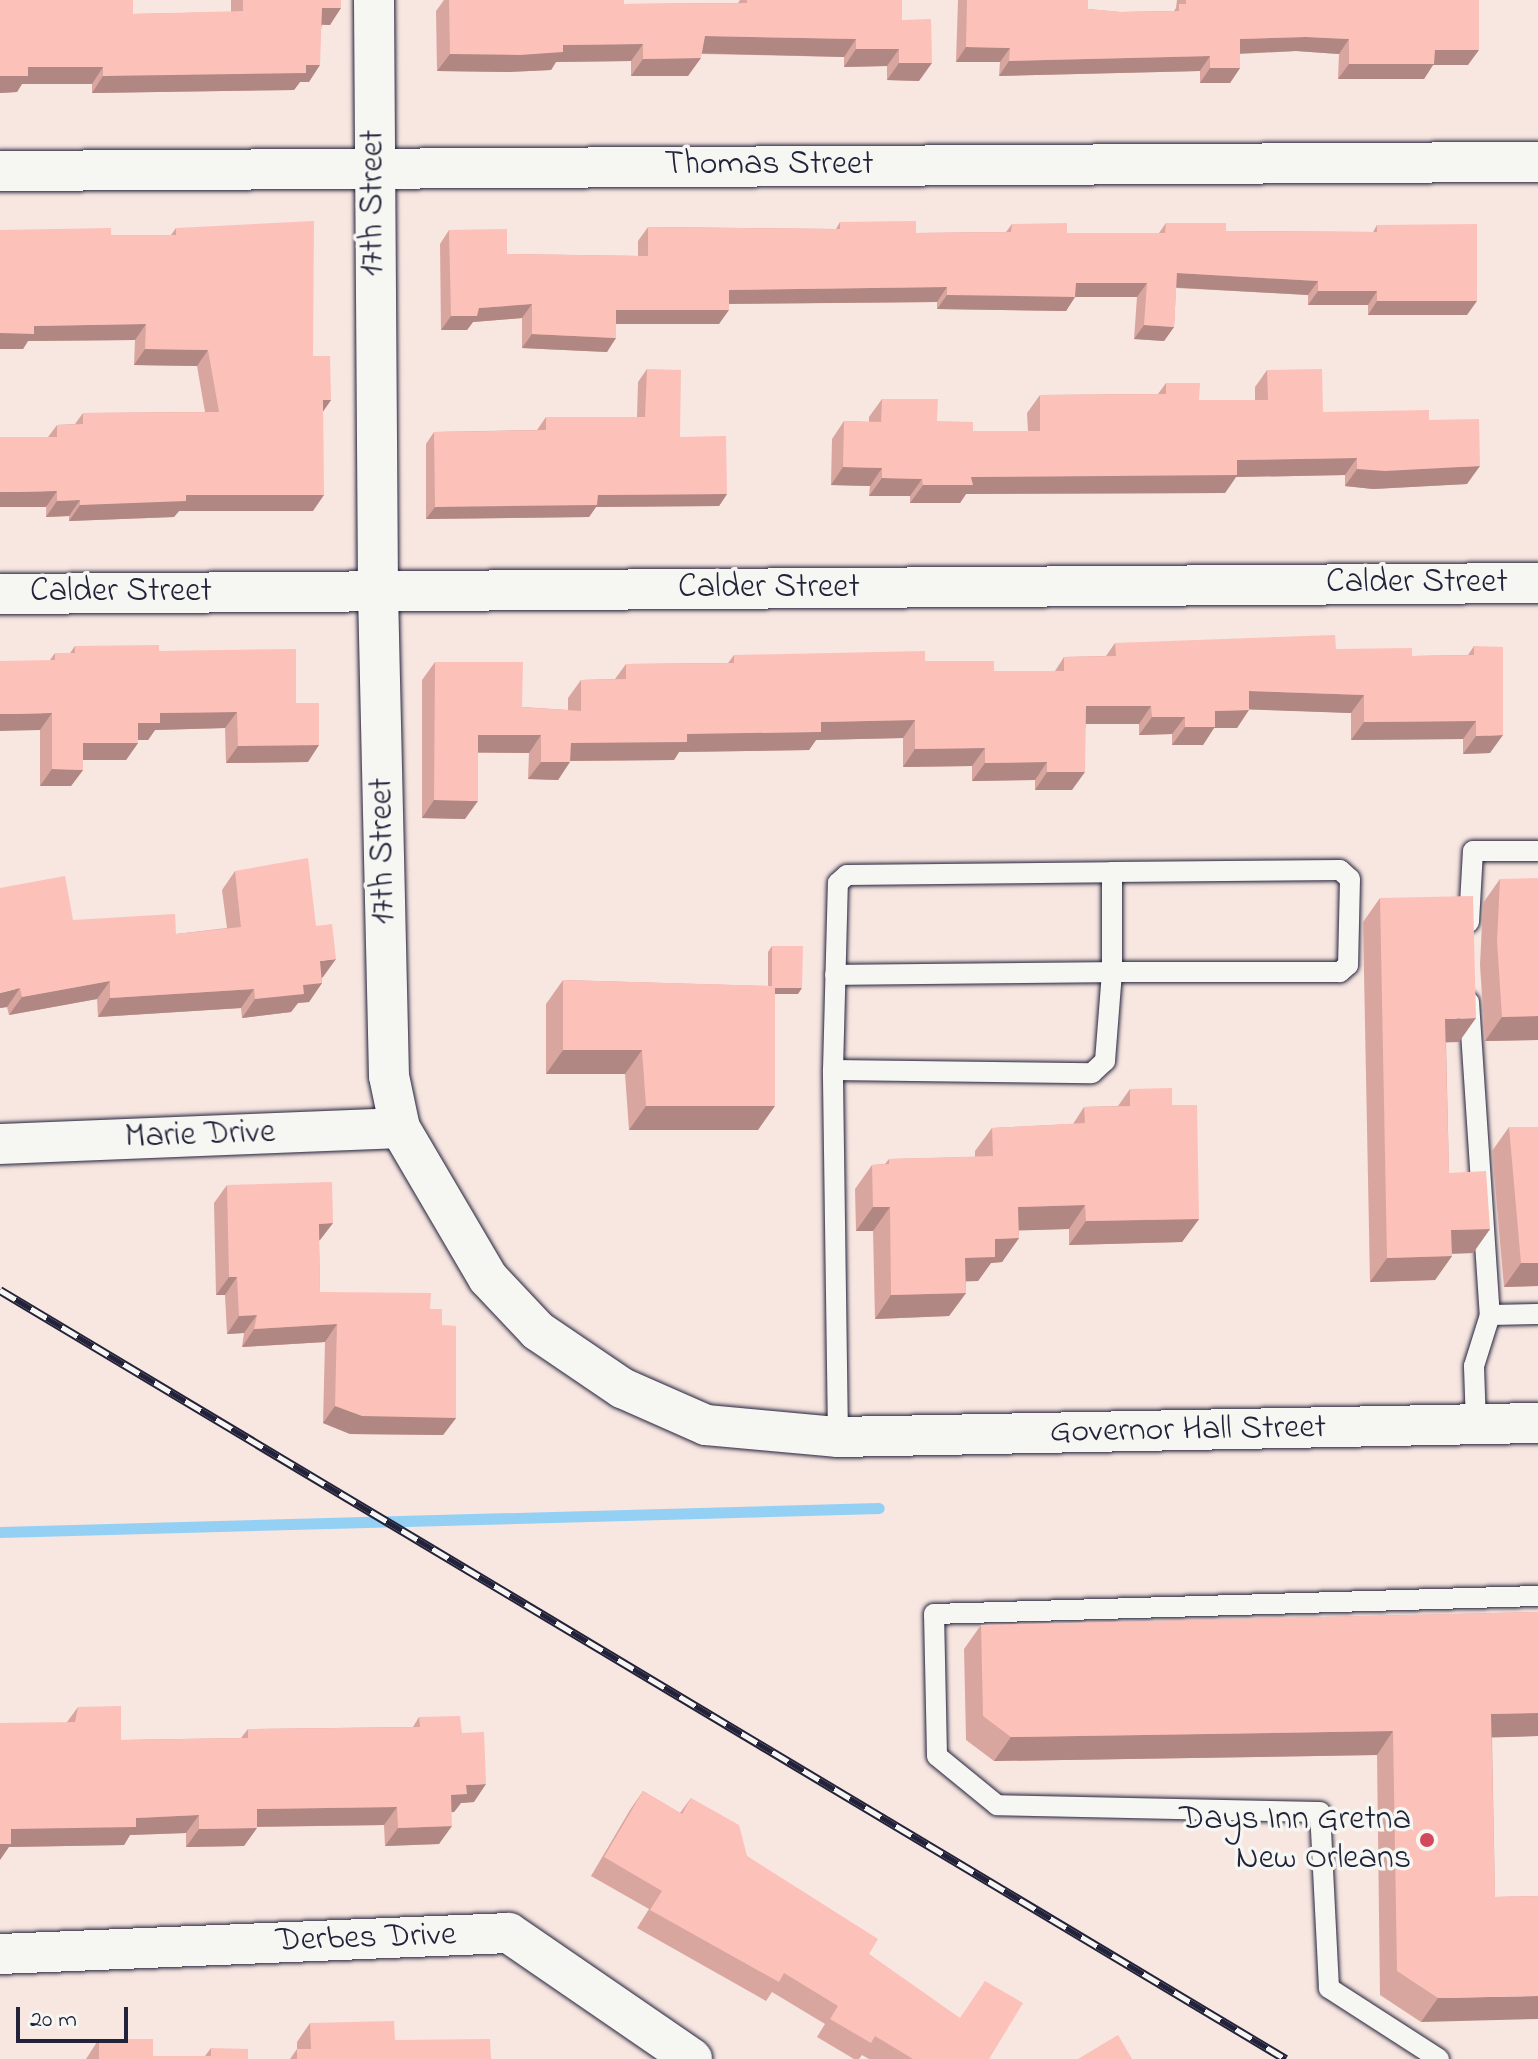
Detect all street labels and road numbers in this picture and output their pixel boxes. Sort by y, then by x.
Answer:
street label: 17th Street [354,130,394,276]
street label: Thomas Street [664,146,874,186]
street label: Calder Street [1326,564,1508,604]
street label: Calder Street [678,569,860,609]
street label: Calder Street [30,573,212,613]
street label: 17th Street [362,777,406,925]
street label: Marie Drive [124,1113,276,1159]
street label: Governor Hall Street [1050,1408,1326,1454]
street label: Derbes Drive [275,1915,457,1963]

